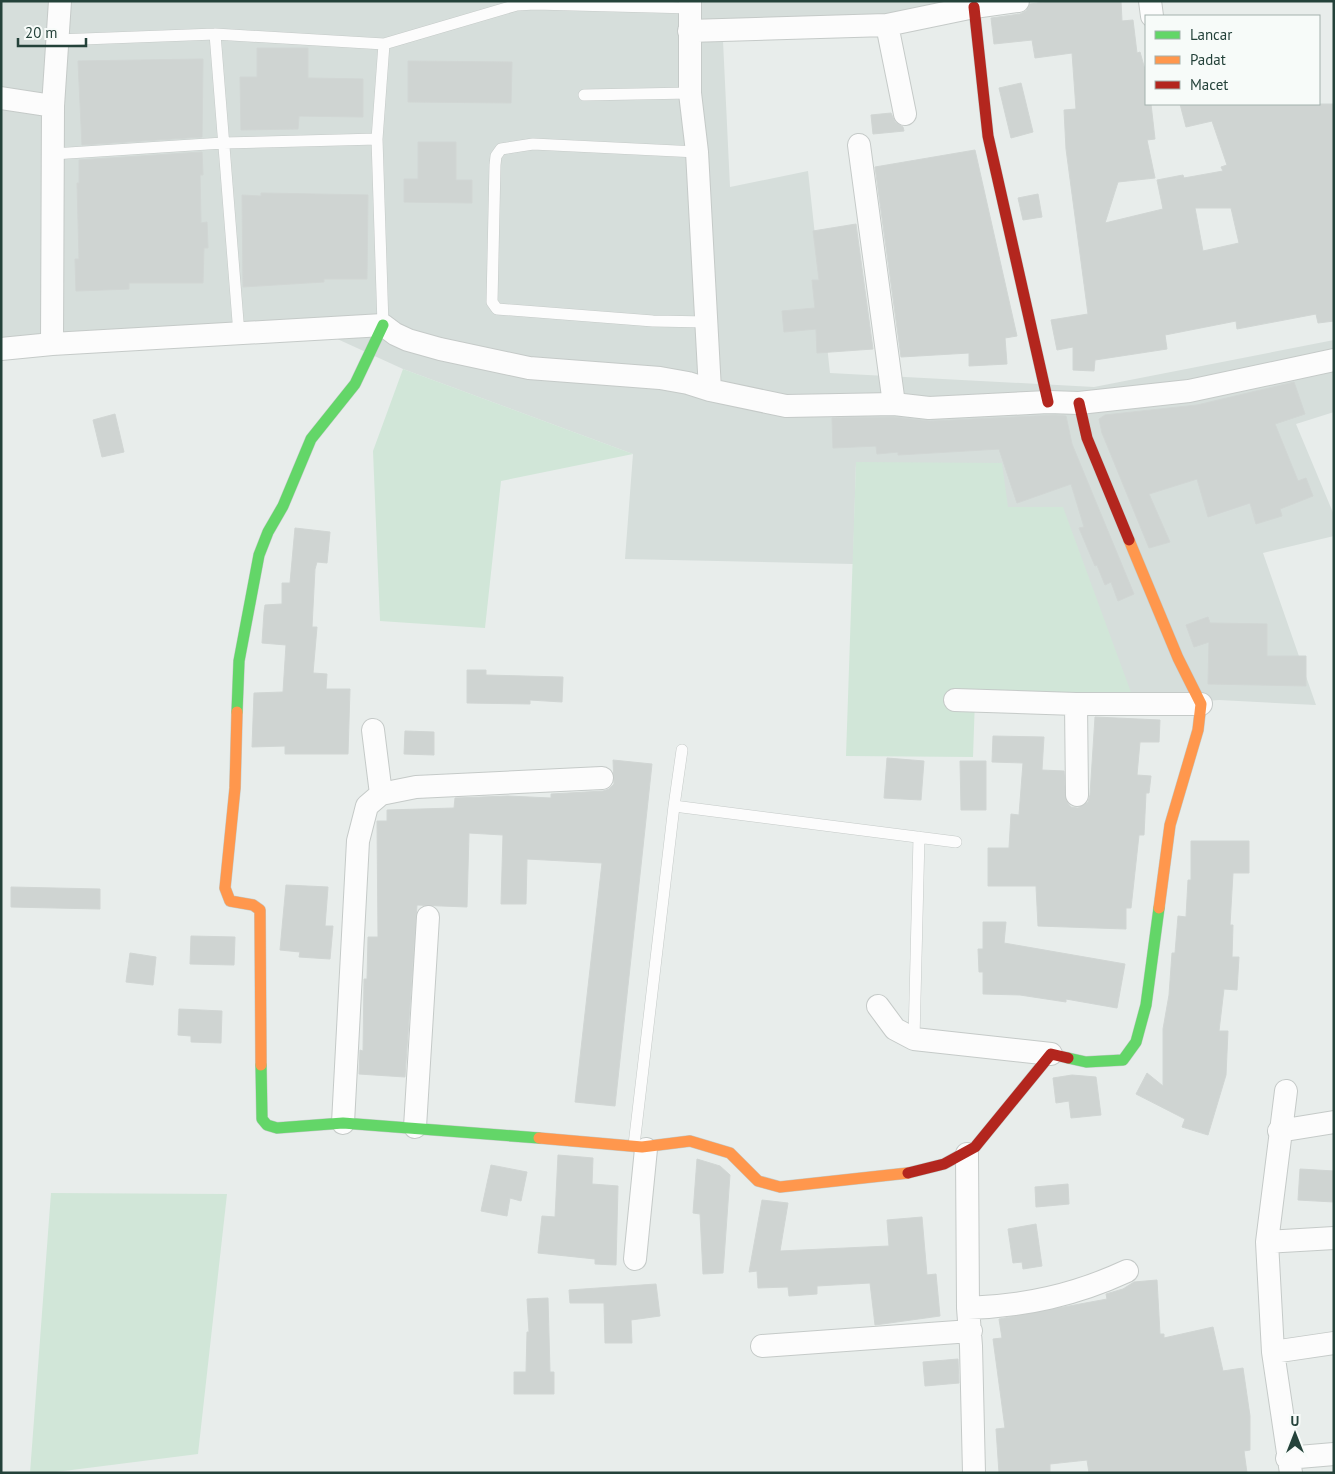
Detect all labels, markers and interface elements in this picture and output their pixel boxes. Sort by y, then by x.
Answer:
scale bar [18,15,85,47]
legend [1145,15,1320,105]
text: 20 m [25,23,58,42]
text: Lancar [1190,25,1232,44]
text: Padat [1190,50,1226,69]
text: Macet [1190,75,1228,94]
north arrow [1270,1409,1320,1459]
text: U [1291,1412,1299,1430]

